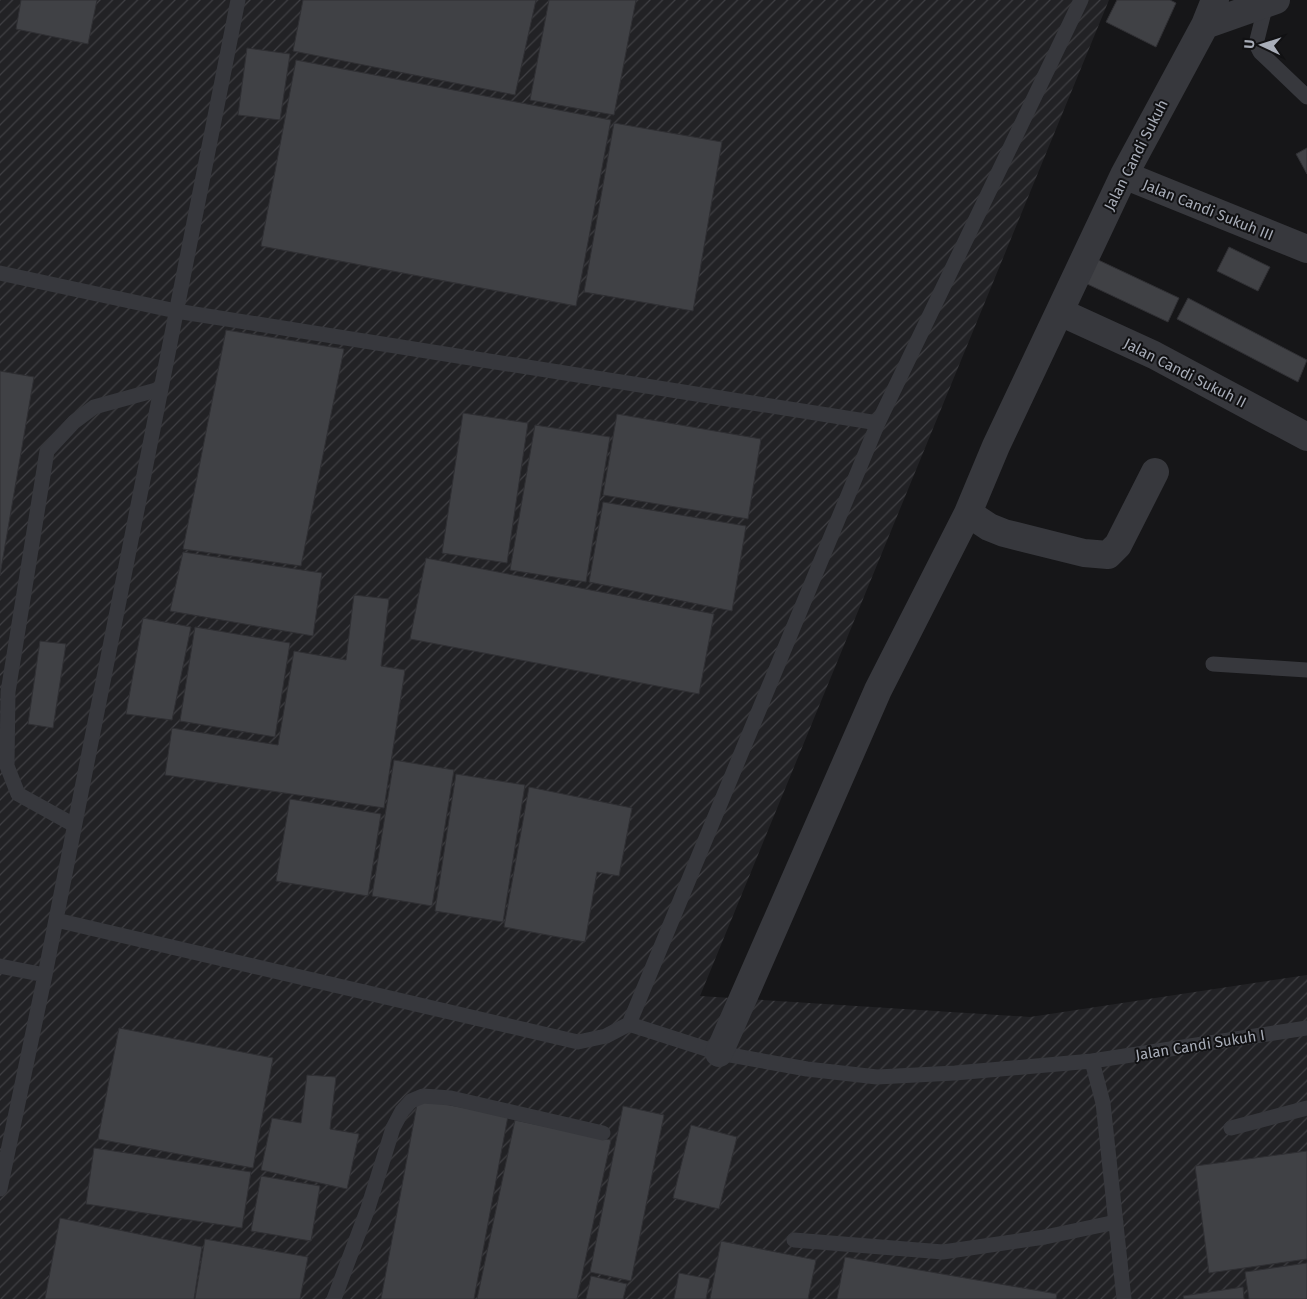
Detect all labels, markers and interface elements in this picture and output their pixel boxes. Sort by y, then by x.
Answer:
north arrow [1237,20,1287,70]
text: U [1241,39,1258,49]
street label: Jalan Candi Sukuh [1100,96,1172,214]
street label: Jalan Candi Sukuh III [1140,176,1276,244]
street label: Jalan Candi Sukuh II [1121,334,1249,412]
street label: Jalan Candi Sukuh I [1134,1026,1266,1064]

